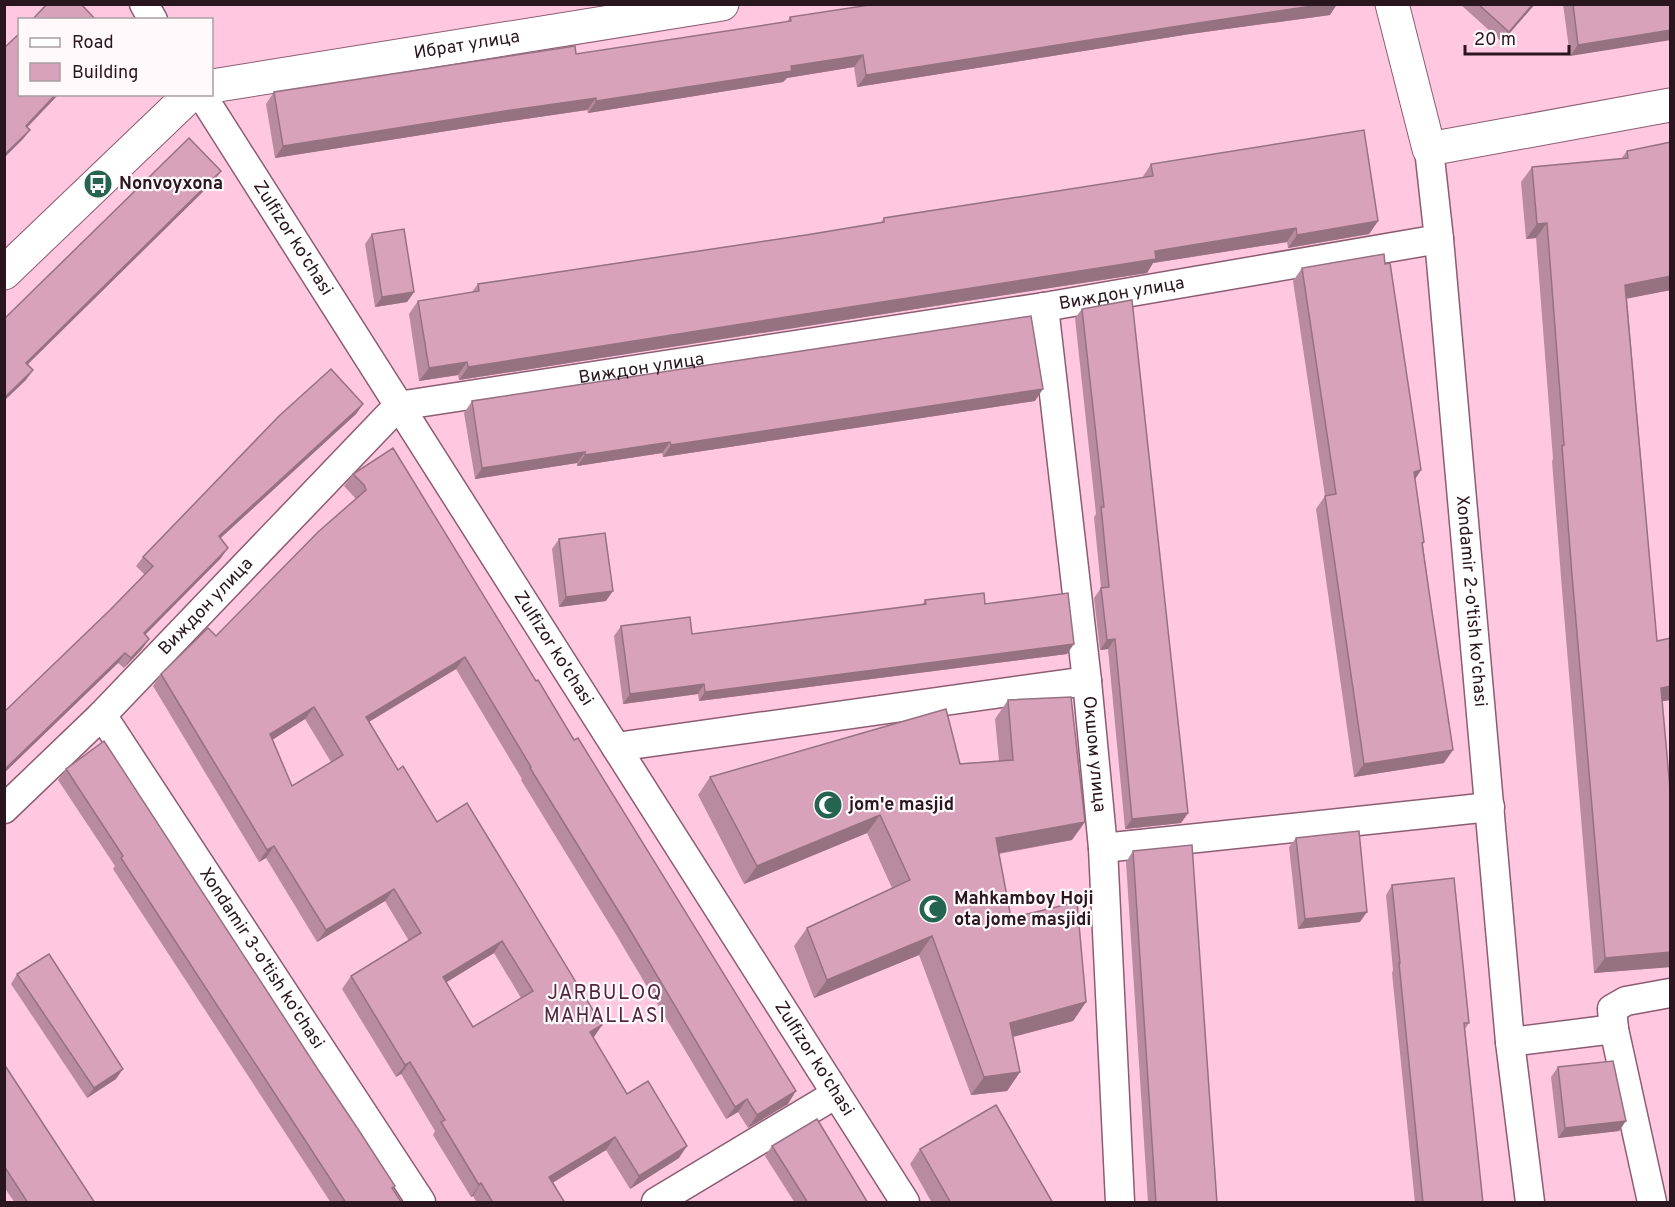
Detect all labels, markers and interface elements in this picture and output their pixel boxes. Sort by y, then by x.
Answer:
legend [18,18,213,96]
scale bar [1465,18,1568,56]
street label: Ибрат улица [412,25,521,65]
text: 20 m [1474,29,1516,52]
text: Road [72,32,114,55]
text: Building [72,62,138,85]
bus stop icon: Nonvoyxona [82,168,114,200]
place label: Nonvoyxona [119,173,223,196]
street label: Zulfizor ko'chasi [248,177,338,300]
street label: Виждон улица [1057,272,1186,316]
street label: Виждон улица [577,348,706,390]
street label: Xondamir 2-o'tish ko'chasi [1450,494,1492,708]
street label: Виждон улица [154,553,258,660]
street label: Zulfizor ko'chasi [508,587,598,710]
street label: Окшом улица [1077,695,1111,813]
mosque icon: jom'e masjid [812,789,844,821]
place label: jom'e masjid [847,794,954,817]
street label: Xondamir 3-o'tish ko'chasi [194,863,329,1053]
place label: Mahkamboy Hoji ota jome masjidi [954,888,1094,932]
mosque icon: Mahkamboy Hoji ota jome masjidi [917,893,949,925]
district label: JARBULOQ MAHALLASI [544,981,666,1030]
street label: Zulfizor ko'chasi [769,997,859,1121]

